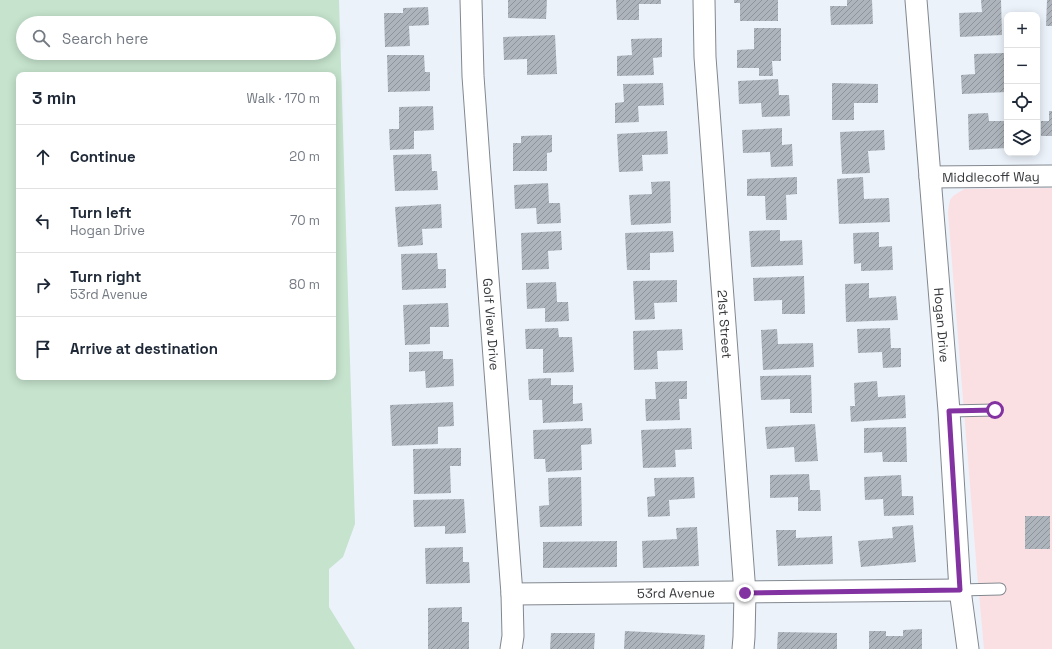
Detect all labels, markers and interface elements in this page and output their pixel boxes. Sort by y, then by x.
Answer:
map controls [1004,12,1040,156]
button: + [1004,12,1040,48]
search box [16,16,336,60]
icon: search [30,27,52,49]
text: Search here [62,29,148,48]
button: − [1004,48,1040,84]
button: locate [1004,84,1040,120]
text: 3 min [32,87,76,109]
text: Walk · 170 m [246,90,320,107]
button: layers [1004,120,1040,156]
icon: ahead [32,146,54,168]
text: Continue [70,147,136,166]
text: 20 m [289,148,320,165]
street label: Middlecoff Way [942,168,1040,185]
text: Turn left [70,203,132,222]
icon: left [32,210,54,232]
text: 70 m [290,212,320,229]
text: Hogan Drive [70,222,145,239]
text: Turn right [70,267,141,286]
icon: right [32,274,54,296]
text: 80 m [289,276,320,293]
street label: Golf View Drive [480,278,503,371]
text: 53rd Avenue [70,286,148,303]
street label: Hogan Drive [931,287,954,363]
street label: 21st Street [714,289,736,359]
icon: arrive [32,338,54,360]
text: Arrive at destination [70,339,218,358]
route start [986,401,1004,419]
street label: 53rd Avenue [637,584,715,601]
route end [736,584,754,602]

